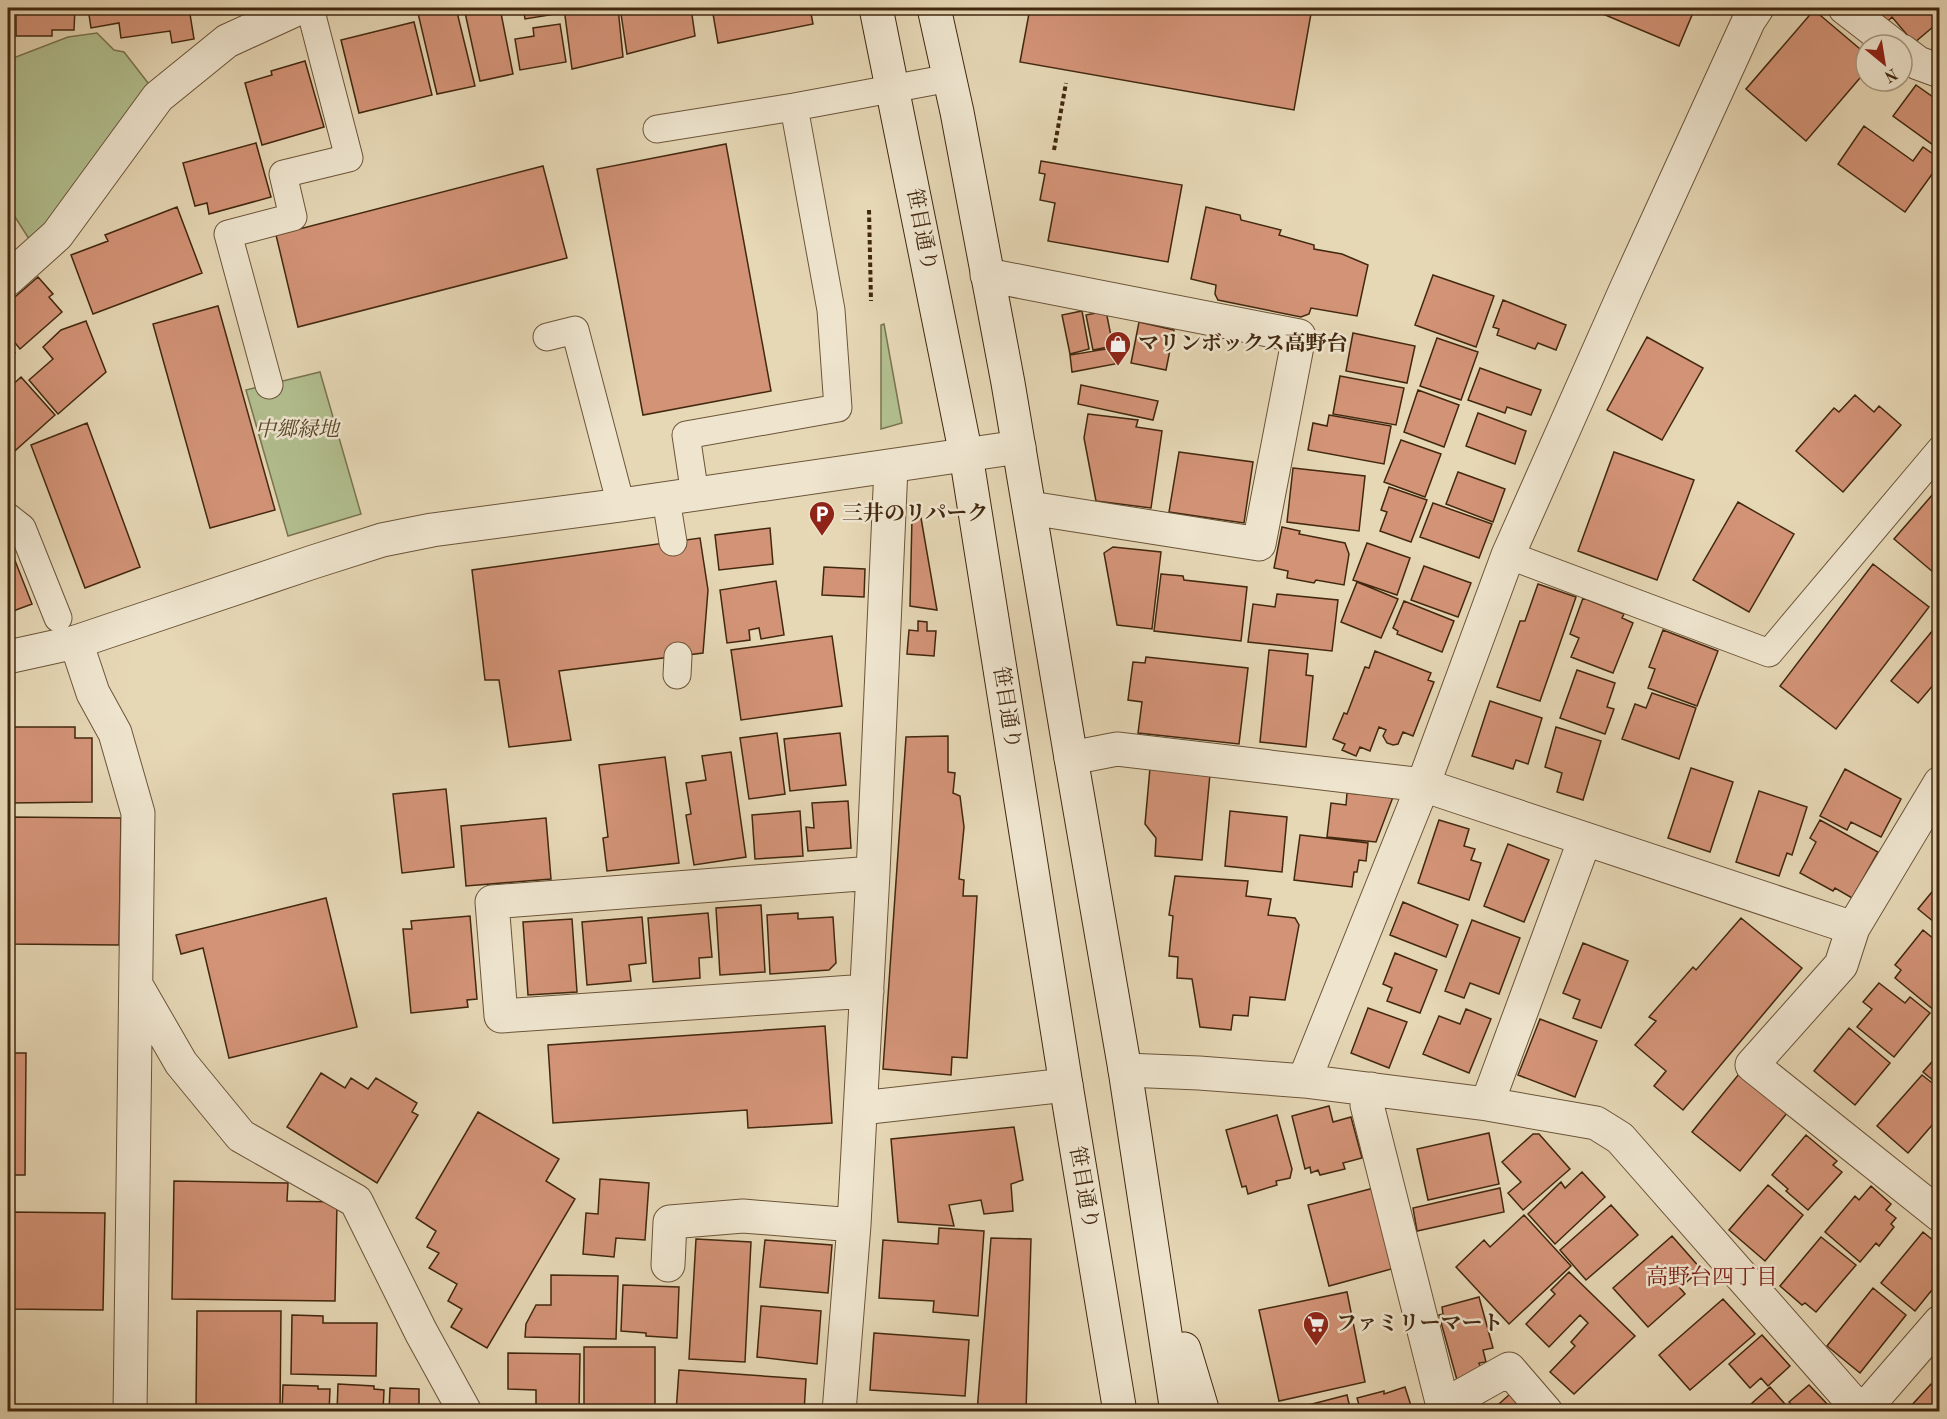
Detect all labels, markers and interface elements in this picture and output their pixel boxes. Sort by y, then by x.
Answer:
north arrow [1854,33,1914,93]
text: N [1881,64,1900,85]
street label: 笹目通り [903,186,941,273]
shop icon: マリンボックス高野台 [1103,329,1133,367]
place label: マリンボックス高野台 [1138,332,1348,355]
park label: 中郷緑地 [255,418,341,441]
parking icon: 三井のリパーク [807,499,837,537]
place label: 三井のリパーク [842,502,988,525]
street label: 笹目通り [989,665,1025,751]
street label: 笹目通り [1065,1144,1103,1231]
district label: 高野台四丁目 [1646,1265,1778,1289]
supermarket icon: ファミリーマート [1301,1309,1331,1347]
place label: ファミリーマート [1336,1313,1504,1335]

